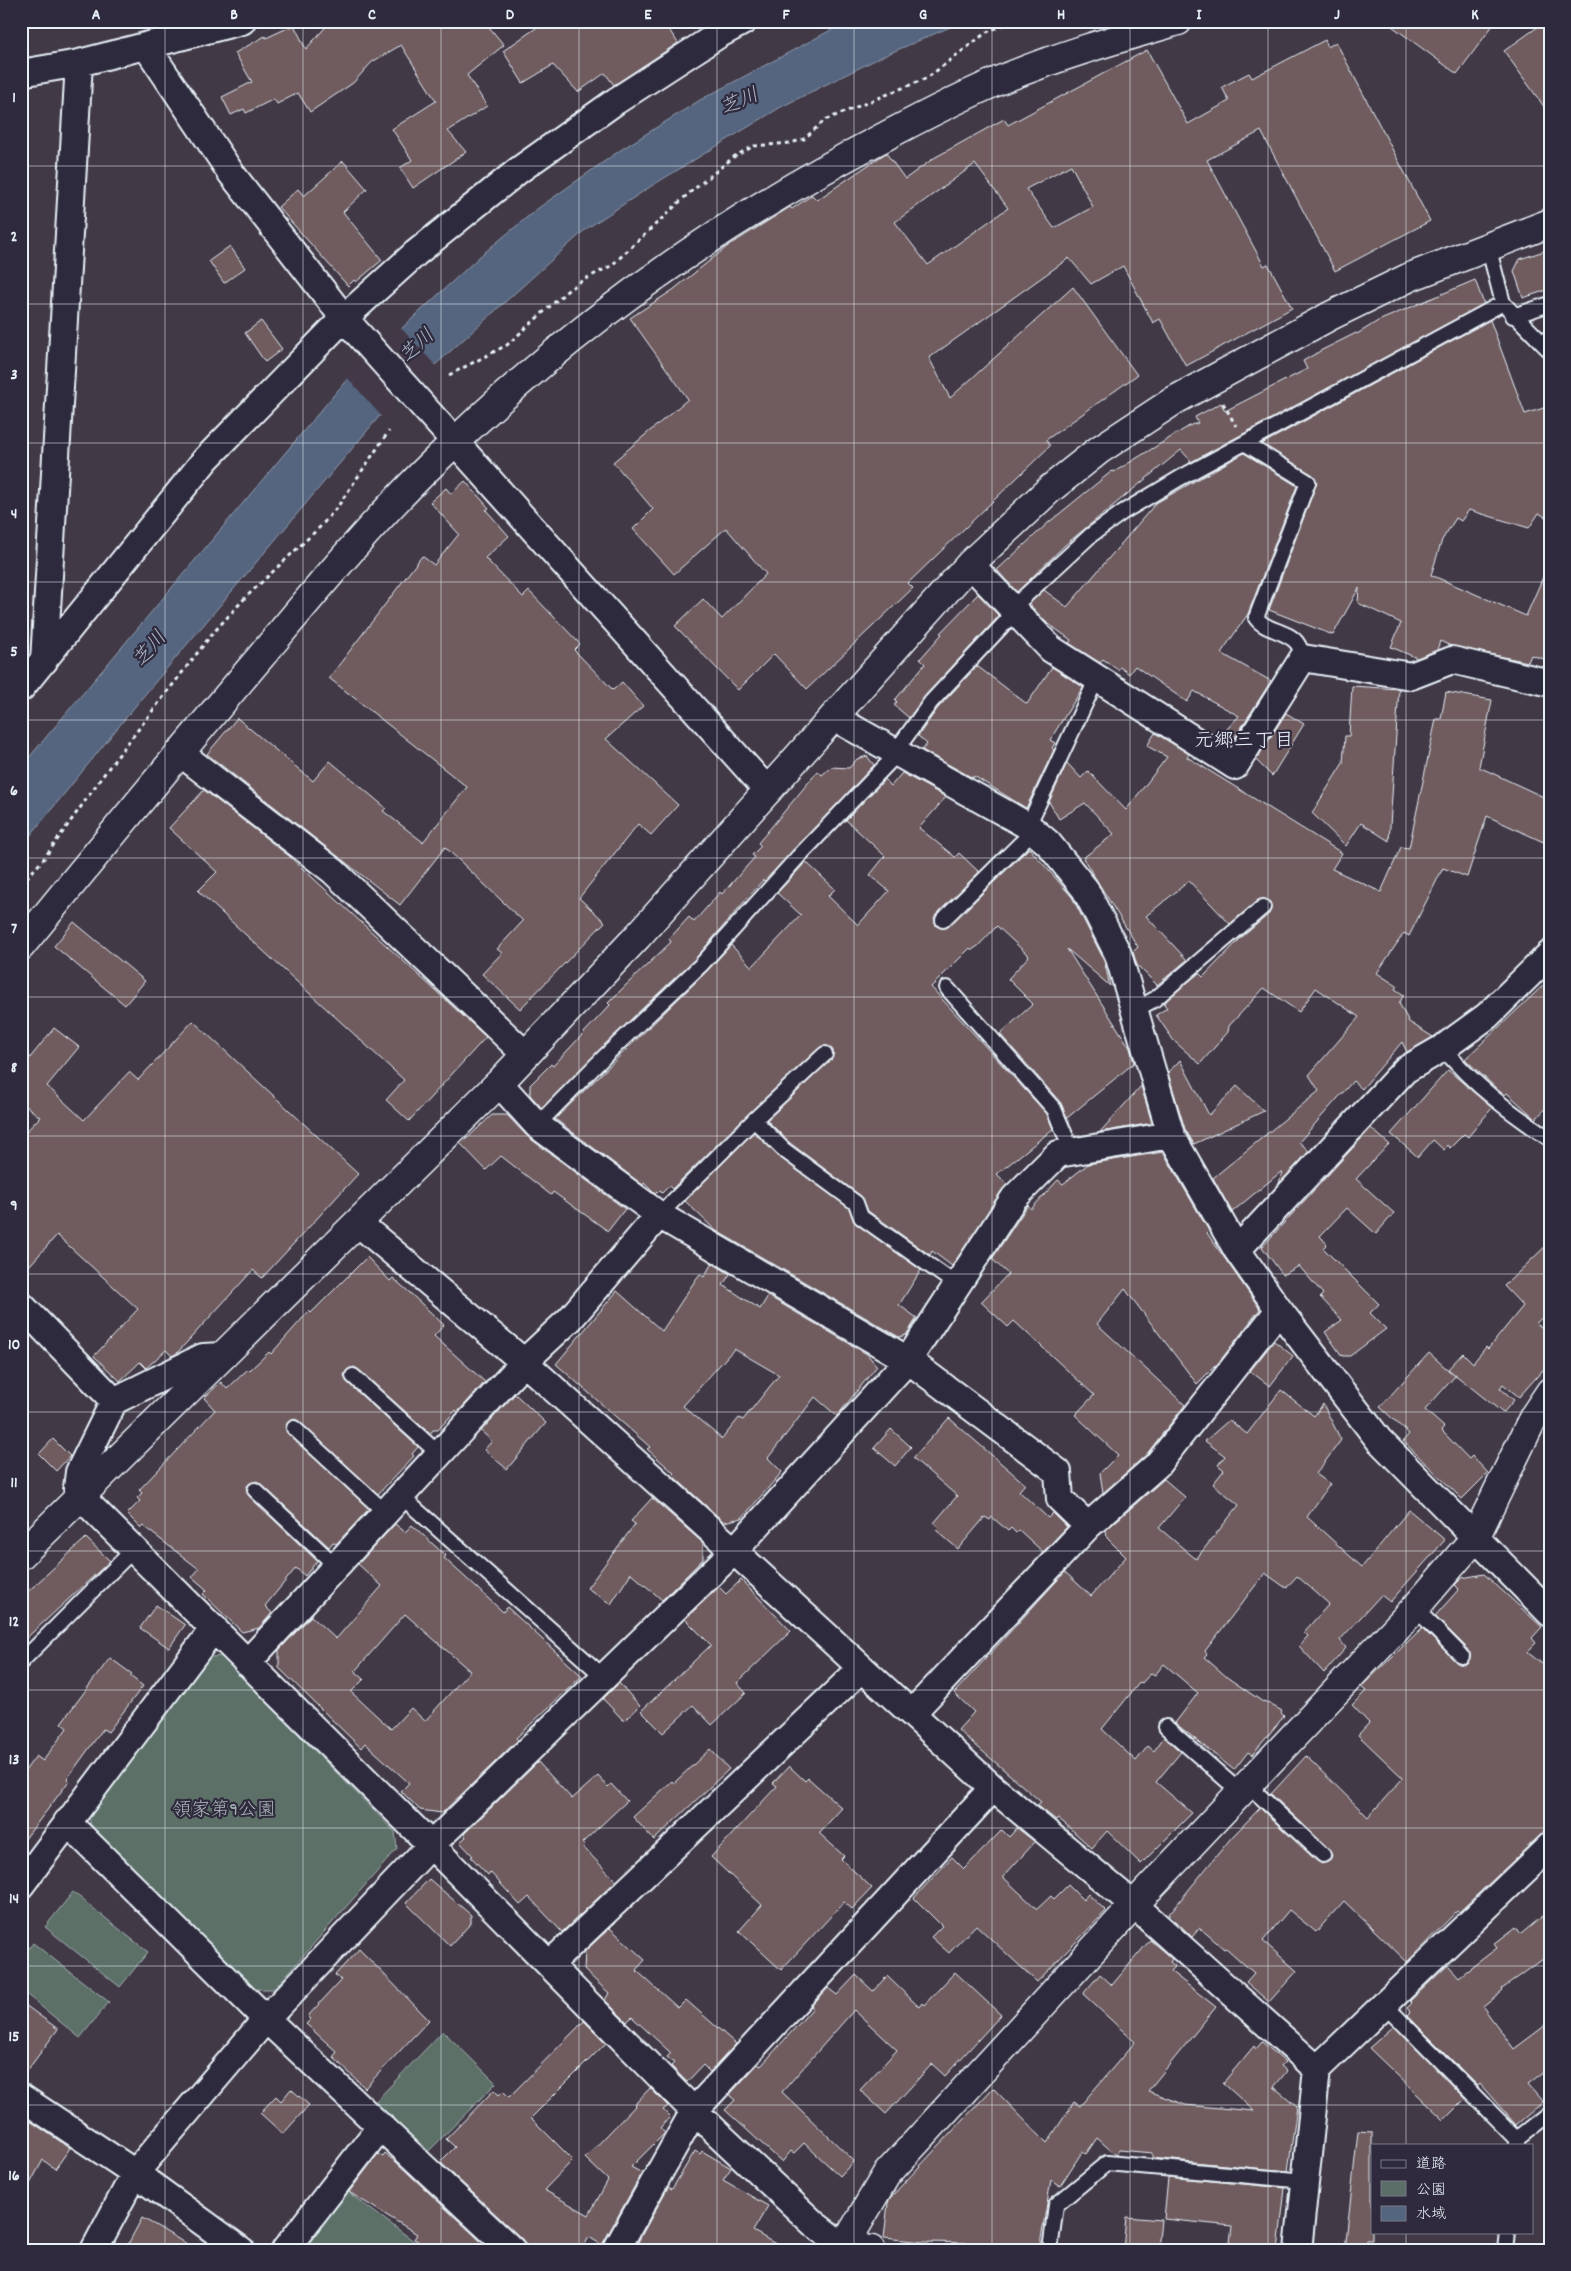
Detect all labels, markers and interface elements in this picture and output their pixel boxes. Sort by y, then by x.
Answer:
text: A [92,4,101,27]
text: B [230,4,238,27]
text: C [368,4,376,27]
text: D [506,4,515,27]
text: E [644,4,652,27]
text: F [782,4,790,27]
text: G [919,4,927,27]
text: H [1057,4,1065,27]
text: I [1197,4,1203,27]
text: J [1334,4,1340,27]
text: K [1471,4,1479,27]
water label: 芝川 [716,82,764,124]
text: 1 [12,87,16,110]
text: 2 [11,226,18,249]
water label: 芝川 [394,323,442,371]
text: 3 [10,364,18,387]
text: 4 [11,503,17,526]
water label: 芝川 [127,626,175,674]
text: 5 [10,641,18,664]
district label: 元郷三丁目 [1194,728,1294,756]
text: 6 [10,780,18,803]
text: 7 [11,918,17,941]
text: 8 [11,1057,18,1080]
text: 9 [10,1195,18,1218]
text: 10 [8,1334,20,1357]
text: 11 [10,1472,18,1495]
text: 12 [9,1611,19,1634]
text: 13 [9,1749,19,1772]
park label: 領家第9公園 [172,1798,276,1825]
text: 14 [9,1888,19,1911]
text: 15 [9,2026,19,2049]
legend [1371,2144,1534,2234]
text: 道路 [1416,2154,1446,2176]
text: 16 [8,2165,20,2188]
text: 公園 [1416,2180,1446,2202]
text: 水域 [1416,2204,1446,2226]

